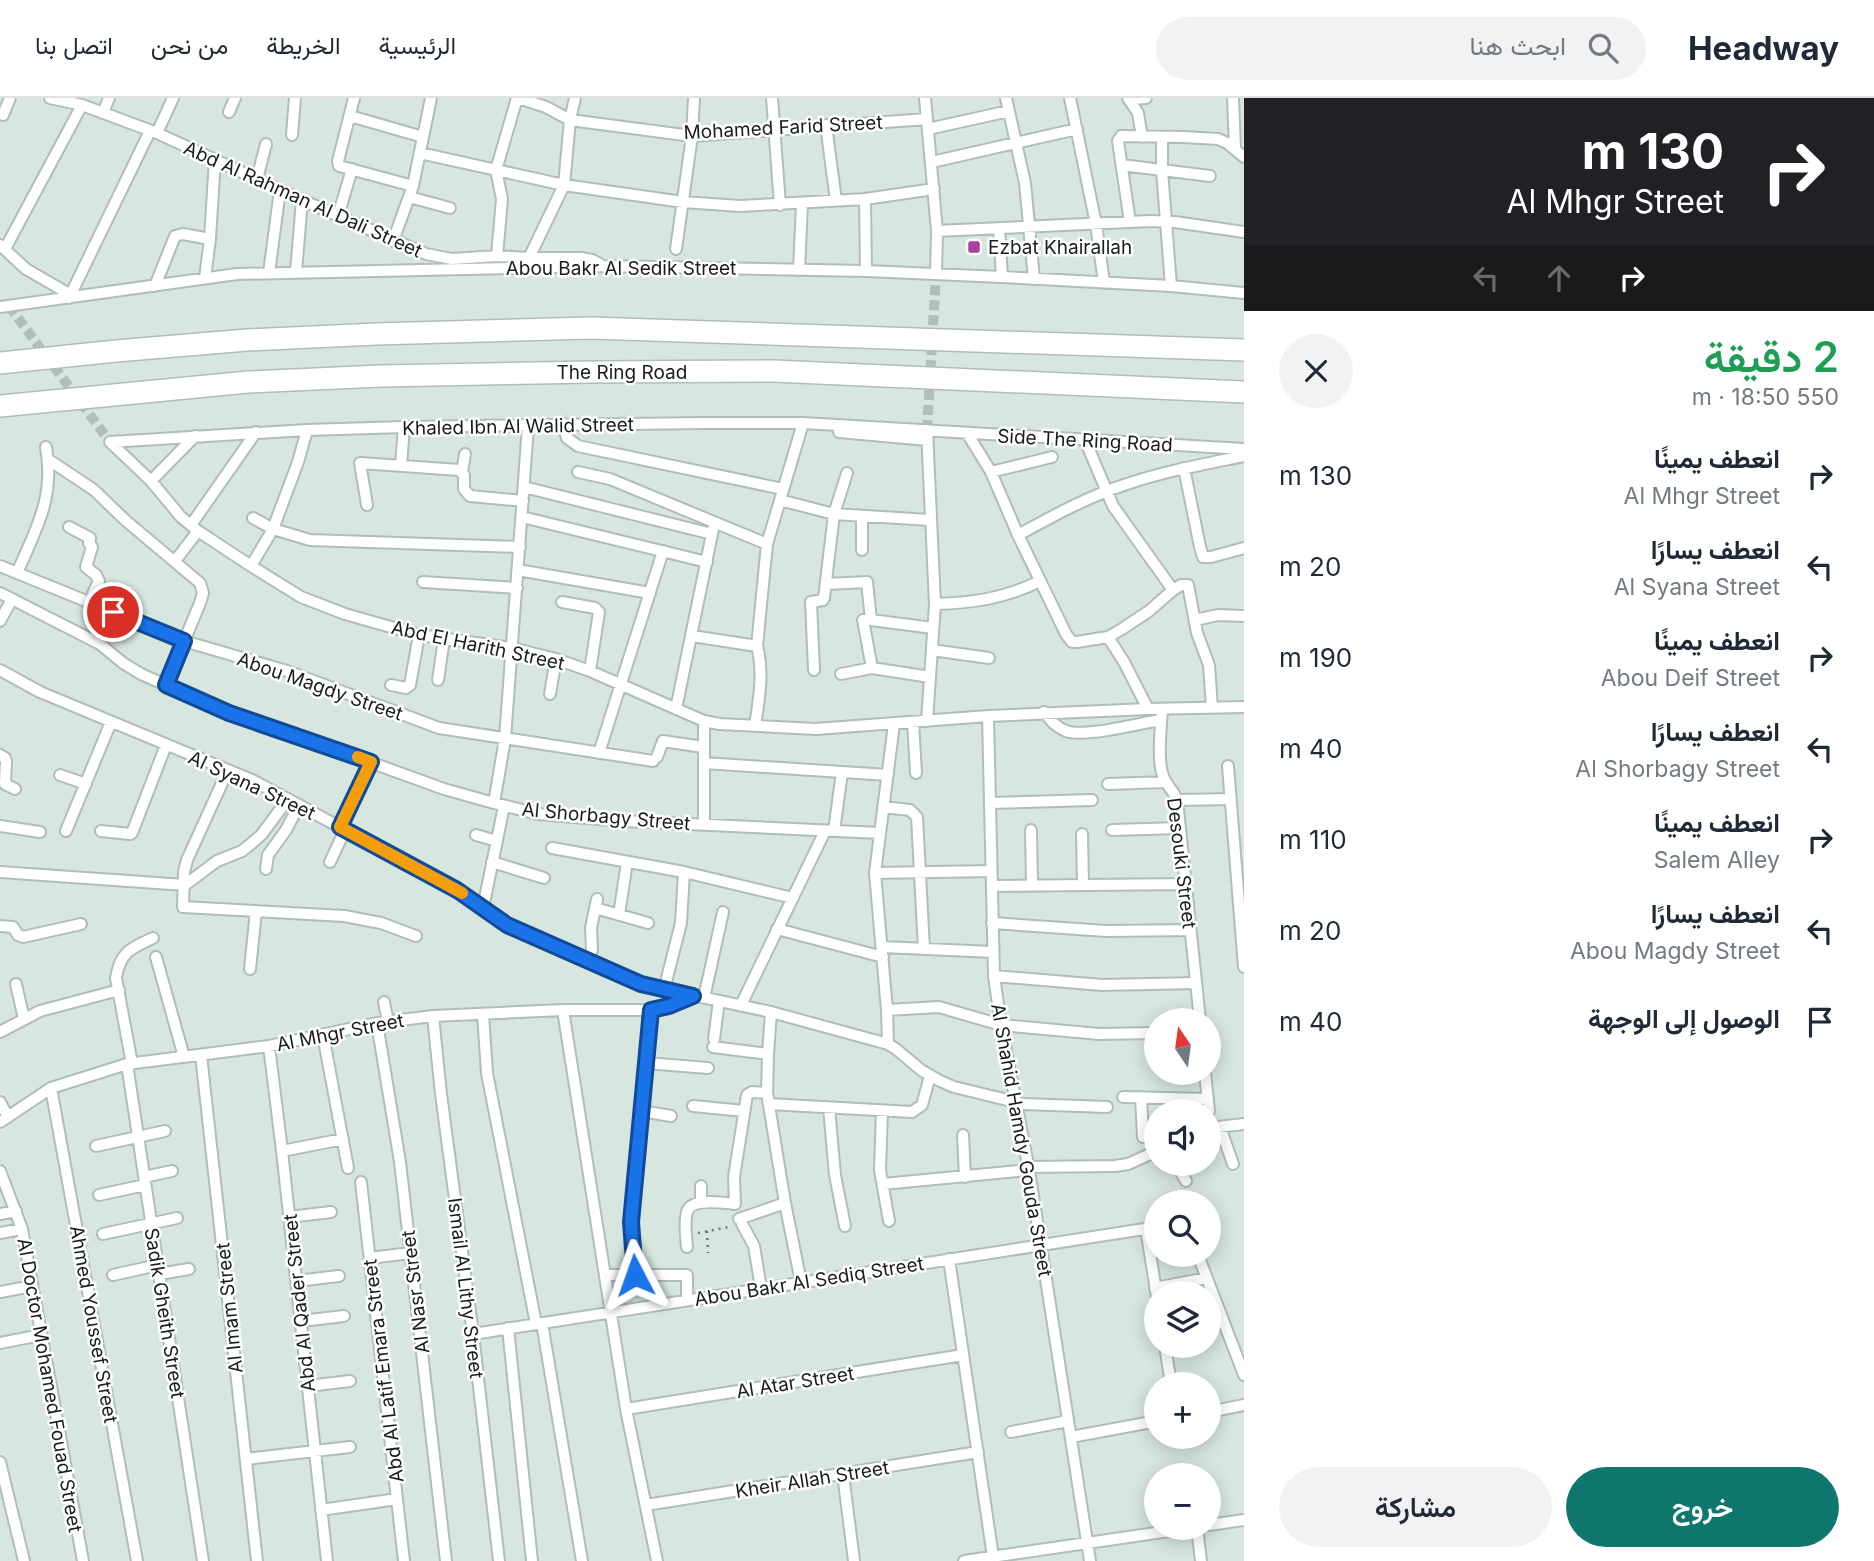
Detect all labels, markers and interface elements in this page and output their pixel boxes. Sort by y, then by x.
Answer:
search box [1156,17,1646,80]
text: Headway [1688,28,1839,68]
icon: search [1584,29,1622,67]
text: ابحث هنا [1469,30,1566,61]
text: اتصل بنا [35,31,113,60]
text: من نحن [151,31,228,60]
text: الخريطة [266,31,340,60]
text: الرئيسية [378,31,456,60]
street label: Mohamed Farid Street [683,111,883,144]
text: 130 m [1582,122,1724,181]
icon: right [1748,126,1839,217]
street label: Abd Al Rahman Al Dali Street [180,136,425,262]
text: Al Mhgr Street [1506,182,1724,221]
place label: Ezbat Khairallah [988,236,1132,259]
marker: Ezbat Khairallah [966,239,982,255]
street label: Abou Bakr Al Sedik Street [506,257,736,280]
icon: left [1467,259,1505,297]
icon: ahead [1540,259,1578,297]
icon: right [1613,259,1651,297]
text: 2 دقيقة [1704,331,1839,382]
button: close [1279,334,1353,408]
street label: The Ring Road [557,361,687,384]
text: 550 m · 18:50 [1692,383,1839,411]
street label: Khaled Ibn Al Walid Street [402,413,634,440]
street label: Side The Ring Road [997,424,1173,457]
text: انعطف يمينًا [1654,443,1780,474]
icon: right [1801,457,1839,495]
text: 130 m [1279,460,1352,491]
text: Al Mhgr Street [1624,482,1780,510]
text: انعطف يسارًا [1651,534,1780,565]
icon: left [1801,548,1839,586]
text: 20 m [1279,551,1341,582]
text: Al Syana Street [1614,573,1780,601]
pin [83,582,143,642]
icon: arrive [94,593,132,631]
street label: Abd El Harith Street [389,616,567,675]
text: انعطف يمينًا [1654,625,1780,656]
icon: right [1801,639,1839,677]
text: 190 m [1279,642,1352,673]
street label: Abou Magdy Street [234,647,406,726]
text: Abou Deif Street [1601,664,1780,692]
text: انعطف يسارًا [1651,716,1780,747]
icon: left [1801,730,1839,768]
text: 40 m [1279,733,1342,764]
street label: Al Syana Street [185,746,319,825]
text: Al Shorbagy Street [1575,755,1780,783]
street label: Desouki Street [1162,796,1201,930]
street label: Al Shorbagy Street [521,798,691,835]
text: انعطف يمينًا [1654,807,1780,838]
icon: right [1801,821,1839,859]
text: 110 m [1279,824,1347,855]
text: Salem Alley [1654,846,1780,874]
text: انعطف يسارًا [1651,898,1780,929]
icon: left [1801,912,1839,950]
text: 20 m [1279,915,1341,946]
text: Abou Magdy Street [1570,937,1780,965]
street label: Al Shahid Hamdy Gouda Street [986,1002,1057,1279]
text: الوصول إلى الوجهة [1588,1003,1780,1034]
icon: arrive [1801,1003,1839,1041]
text: 40 m [1279,1006,1342,1037]
north arrow [1144,1008,1222,1085]
map controls [1144,1008,1221,1540]
street label: Al Mhgr Street [274,1009,406,1056]
button: sound [1144,1099,1221,1176]
button: search [1144,1190,1221,1267]
street label: Ismail Al Lithy Street [443,1196,488,1380]
street label: Abd Al Qader Street [279,1213,320,1393]
street label: Ahmed Youssef Street [65,1223,122,1425]
street label: Sadik Gheith Street [140,1226,189,1400]
street label: Al Nasr Street [397,1229,434,1355]
street label: Al Doctor Mohamed Fouad Street [12,1236,87,1534]
position arrow [598,1238,672,1312]
street label: Al Imam Street [211,1242,248,1374]
street label: Abou Bakr Al Sediq Street [693,1252,925,1311]
street label: Abd Al Latif Emara Street [358,1258,409,1484]
button: layers [1144,1281,1221,1358]
street label: Al Atar Street [735,1362,856,1403]
button: + [1144,1372,1221,1449]
street label: Kheir Allah Street [734,1456,891,1503]
button: − [1144,1463,1221,1540]
button: مشاركة [1279,1467,1552,1547]
button: خروج [1566,1467,1839,1547]

